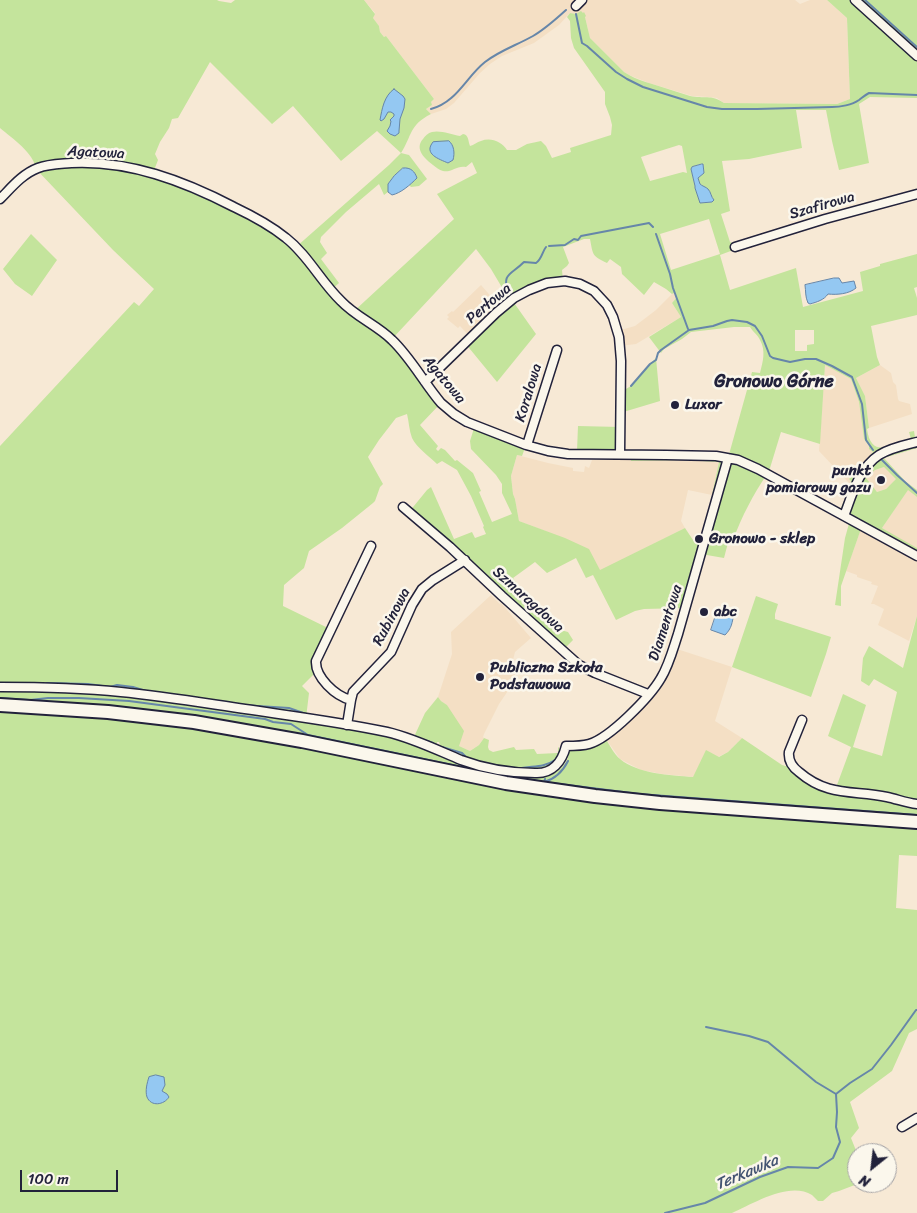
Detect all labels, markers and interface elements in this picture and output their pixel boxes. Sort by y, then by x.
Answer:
street label: Agatowa [67,143,125,163]
street label: Szafirowa [787,188,857,224]
street label: Perłowa [463,280,515,328]
street label: Agatowa [419,352,469,408]
street label: Koralowa [512,362,546,424]
district label: Gronowo Górne [714,371,834,393]
place label: Luxor [685,396,721,414]
marker: Luxor [669,399,681,411]
place label: punkt pomiarowy gazu [766,462,871,497]
marker: punkt pomiarowy gazu [875,474,887,486]
place label: Gronowo - sklep [709,530,815,548]
marker: Gronowo - sklep [693,533,705,545]
street label: Szmaragdowa [489,563,567,637]
street label: Diamentowa [645,583,687,663]
street label: Rubinowa [369,585,415,649]
place label: abc [714,603,737,621]
marker: abc [698,606,710,618]
place label: Publiczna Szkoła Podstawowa [490,659,602,694]
marker: Publiczna Szkoła Podstawowa [474,671,486,683]
north arrow [847,1143,897,1193]
water label: Terkawka [713,1151,781,1195]
scale bar [22,1160,120,1192]
text: 100 m [28,1166,69,1192]
text: N [855,1167,875,1194]

